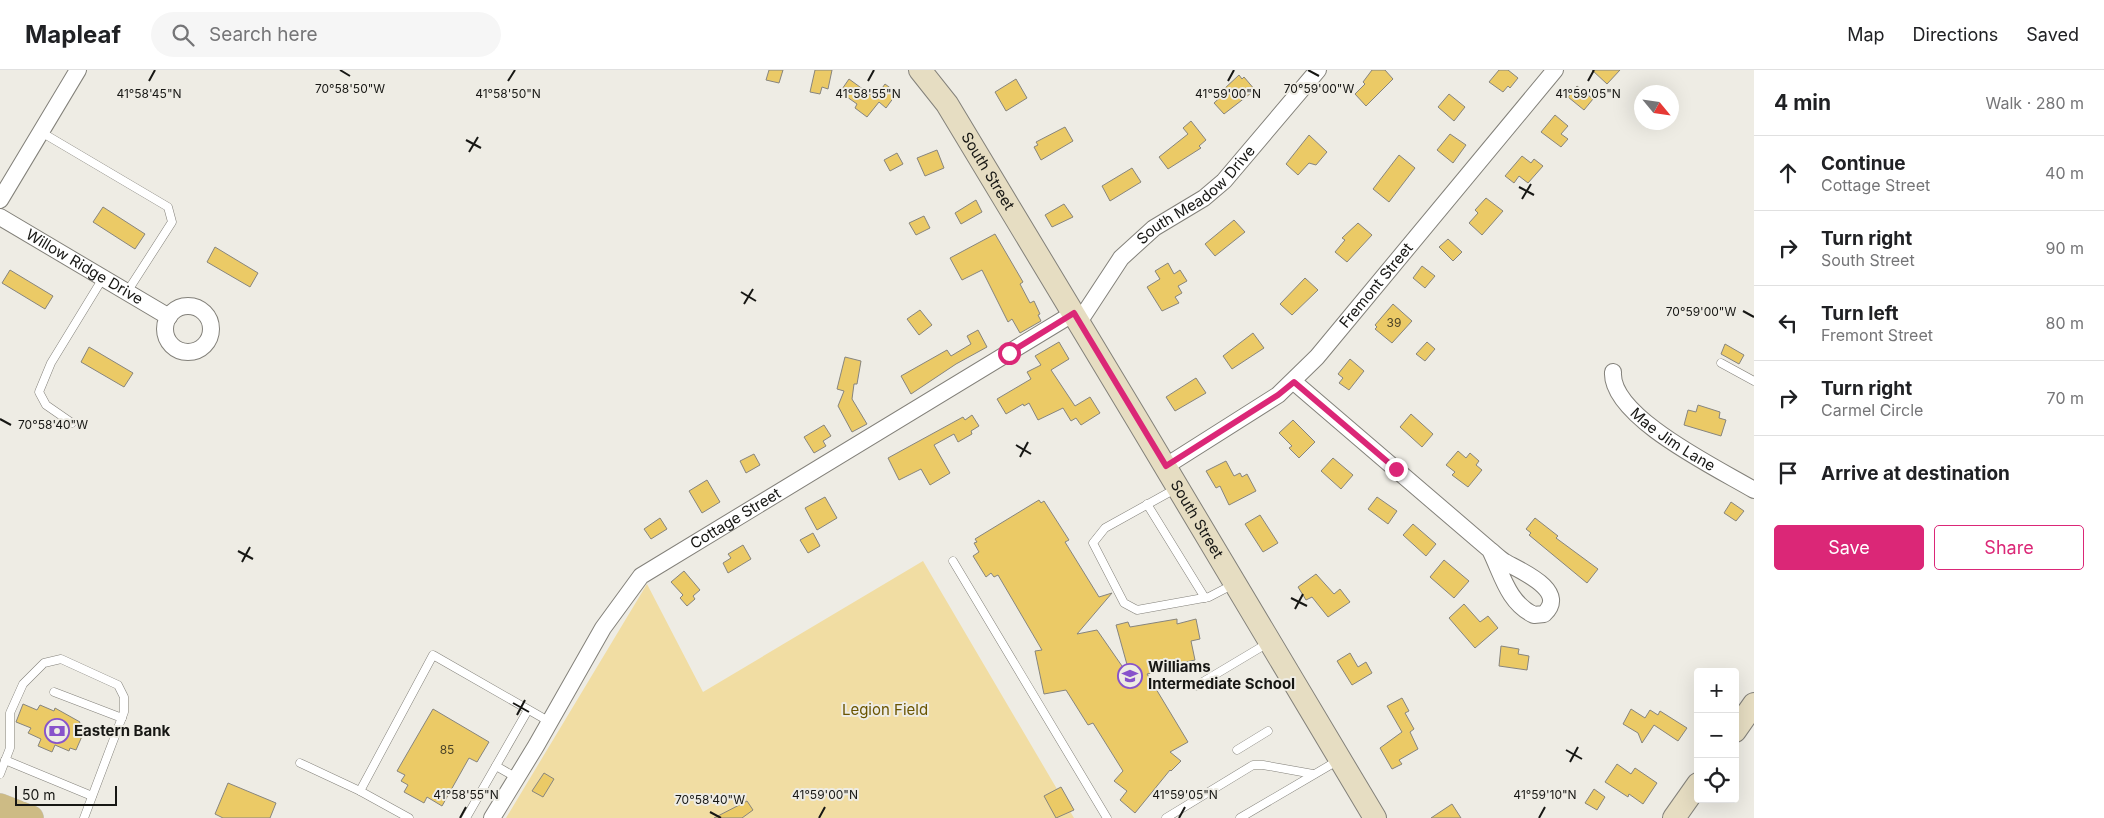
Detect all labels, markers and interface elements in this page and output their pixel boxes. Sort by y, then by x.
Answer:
search box [151,12,501,57]
text: Mapleaf [25,20,121,49]
icon: search [169,21,197,49]
text: Search here [209,23,318,46]
text: Map [1847,24,1885,45]
text: Directions [1913,24,1998,45]
text: Saved [2026,24,2079,45]
text: 70°58'50"W [315,81,385,96]
text: 70°59'00"W [1284,81,1354,96]
north arrow [1634,85,1679,130]
text: 41°58'45"N [116,86,182,101]
text: 41°58'50"N [475,86,541,101]
text: 41°58'55"N [835,86,901,101]
text: 41°59'00"N [1195,86,1261,101]
text: 41°59'05"N [1555,86,1621,101]
text: 4 min [1774,90,1831,115]
text: Walk · 280 m [1986,93,2084,113]
street label: South Street [957,128,1019,213]
street label: South Meadow Drive [1132,141,1259,248]
text: Continue [1821,152,1906,175]
icon: ahead [1774,159,1802,187]
text: 40 m [2045,163,2084,183]
text: Cottage Street [1821,175,1930,195]
street label: Willow Ridge Drive [23,224,147,308]
text: Turn right [1821,227,1912,250]
icon: right [1774,234,1802,262]
text: 90 m [2045,238,2084,258]
street label: Fremont Street [1335,239,1417,332]
text: South Street [1821,250,1915,270]
text: Turn left [1821,302,1899,325]
text: 70°59'00"W [1666,304,1736,319]
icon: left [1774,309,1802,337]
text: 80 m [2045,313,2084,333]
house number: 39 [1387,315,1401,330]
text: Fremont Street [1821,325,1933,345]
route start [998,342,1021,365]
text: Turn right [1821,377,1912,400]
icon: right [1774,384,1802,412]
text: 70 m [2047,388,2084,408]
text: Carmel Circle [1821,400,1923,420]
street label: Mae Jim Lane [1626,403,1719,475]
text: 70°58'40"W [18,417,88,432]
route end [1385,458,1408,481]
icon: arrive [1774,459,1802,487]
text: Arrive at destination [1821,462,2010,485]
street label: South Street [1167,476,1228,562]
street label: Cottage Street [686,483,784,553]
button: Save [1774,525,1924,570]
button: Share [1934,525,2084,570]
place label: Williams Intermediate School [1148,657,1295,693]
school or university icon: Williams Intermediate School [1117,663,1143,689]
map controls [1694,668,1739,803]
button: + [1694,668,1739,713]
park label: Legion Field [842,700,928,719]
button: − [1694,713,1739,758]
bank icon: Eastern Bank [44,718,70,744]
place label: Eastern Bank [74,721,171,740]
house number: 85 [440,742,454,757]
button: locate [1694,758,1739,803]
scale bar [15,783,118,806]
text: 50 m [22,786,56,803]
text: 41°58'55"N [433,787,499,802]
text: 41°59'00"N [792,787,858,802]
text: 41°59'05"N [1152,787,1218,802]
text: 41°59'10"N [1513,787,1577,802]
text: 70°58'40"W [675,792,745,807]

